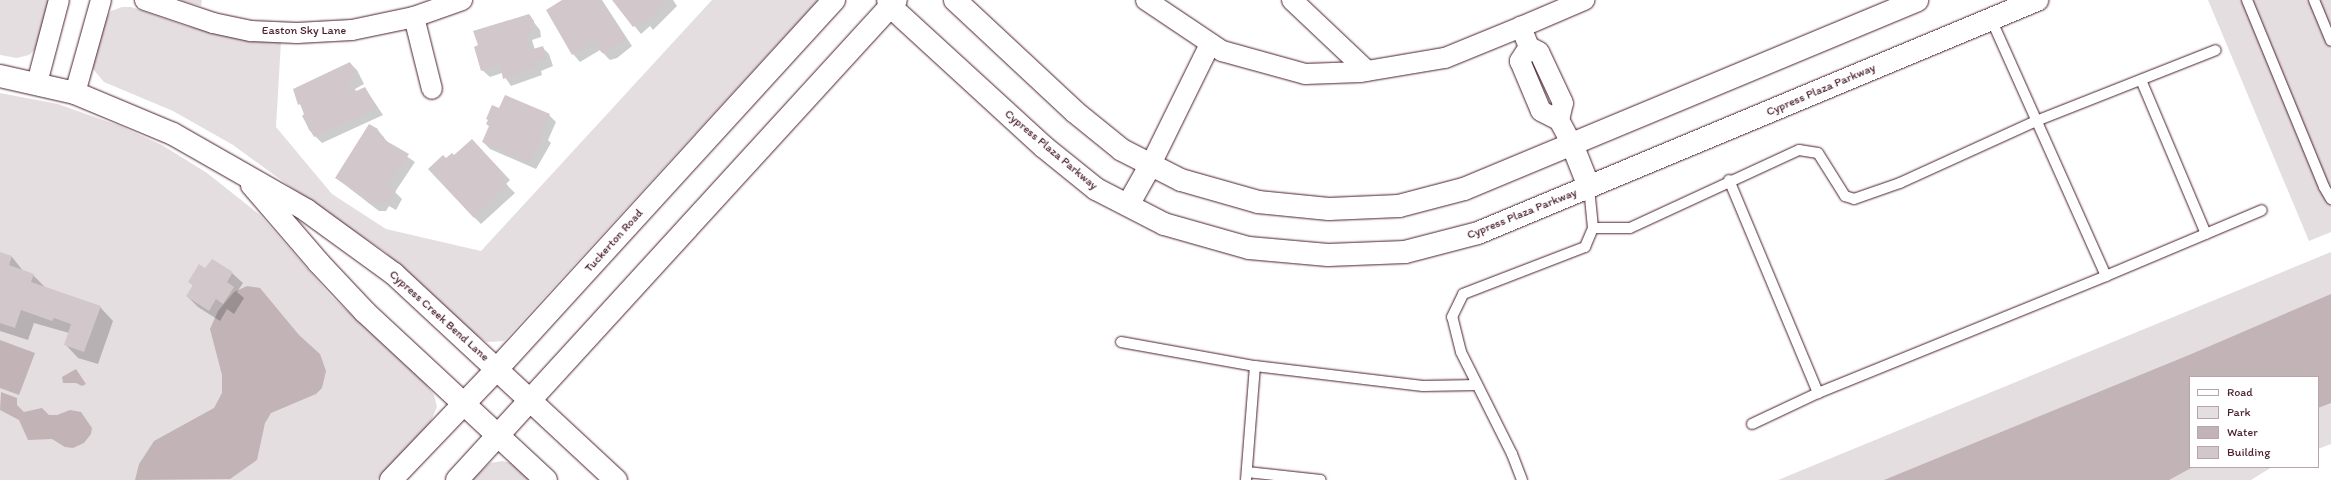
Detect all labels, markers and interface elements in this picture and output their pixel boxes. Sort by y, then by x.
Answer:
street label: Easton Sky Lane [262,24,346,38]
street label: Cypress Plaza Parkway [1764,61,1878,119]
street label: Cypress Plaza Parkway [1002,107,1100,193]
street label: Cypress Plaza Parkway [1465,185,1579,243]
street label: Tuckerton Road [582,206,646,276]
street label: Cypress Creek Bend Lane [386,267,492,365]
legend [2189,376,2319,468]
text: Road [2227,385,2253,399]
text: Park [2227,405,2251,419]
text: Water [2227,425,2258,439]
text: Building [2227,445,2270,459]

